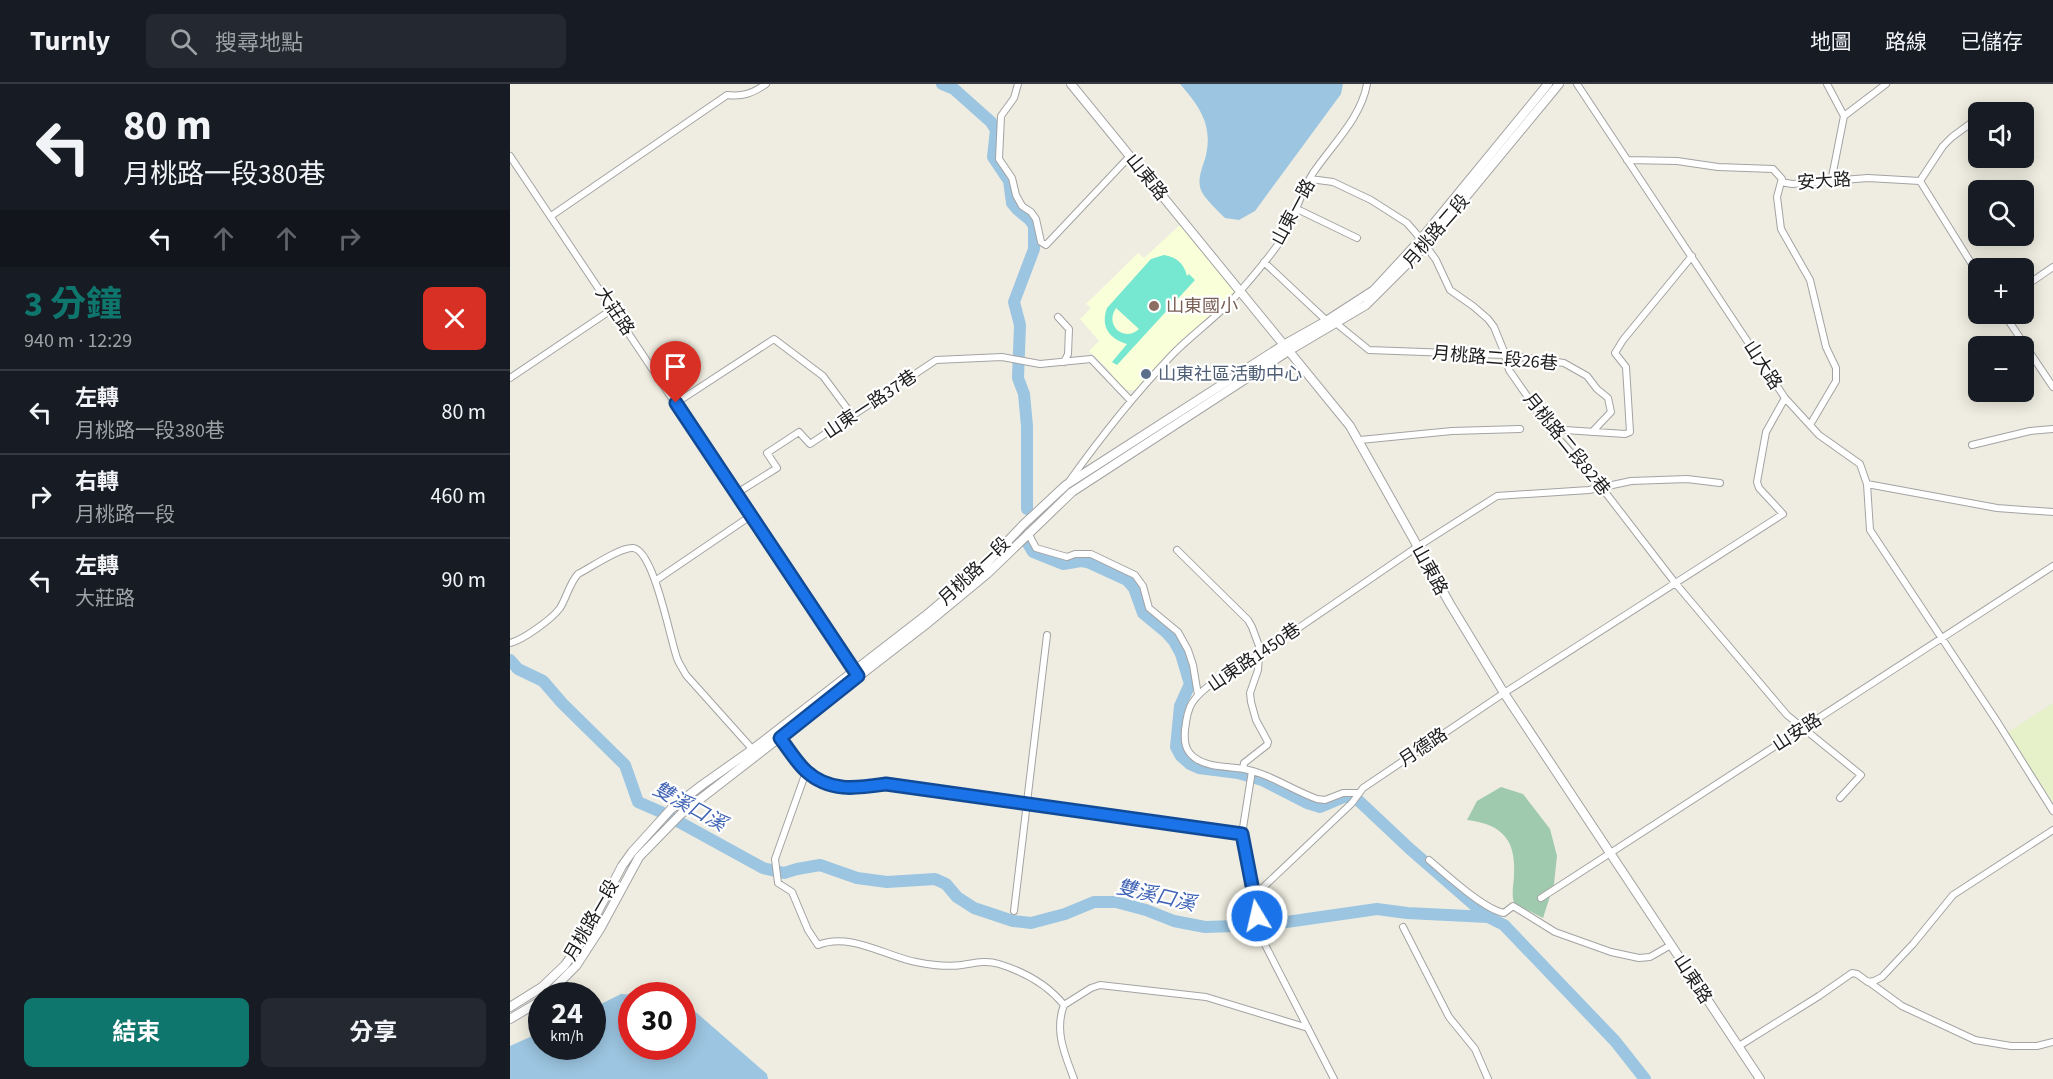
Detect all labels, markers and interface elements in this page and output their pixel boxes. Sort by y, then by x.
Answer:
search box [146,14,566,68]
text: Turnly [30,21,110,61]
icon: search [167,25,200,58]
text: 搜尋地點 [215,27,303,59]
text: 地圖 [1810,27,1852,57]
text: 路線 [1885,27,1927,57]
text: 已儲存 [1960,27,2023,57]
text: 80 m [123,96,212,156]
map controls [1968,102,2034,402]
button: sound [1968,102,2034,168]
icon: left [24,108,102,186]
street label: 山東路 [1120,148,1173,206]
text: 月桃路一段380巷 [123,155,325,194]
street label: 安大路 [1796,167,1852,196]
street label: 山東一路 [1266,175,1321,250]
button: search [1968,180,2034,246]
street label: 月桃路二段 [1397,189,1475,273]
icon: left [144,222,177,255]
icon: ahead [207,222,240,255]
icon: ahead [270,222,303,255]
icon: right [333,222,366,255]
button: + [1968,258,2034,324]
text: 3 分鐘 [24,279,122,330]
street label: 大莊路 [589,282,640,341]
button: close [423,287,486,350]
place label: 山東國小 [1166,294,1238,319]
marker: 山東國小 [1147,299,1161,313]
text: 940 m · 12:29 [24,327,132,355]
street label: 山大路 [1737,336,1788,395]
button: − [1968,336,2034,402]
pin [650,341,701,403]
street label: 月桃路二段26巷 [1431,341,1559,376]
icon: arrive [659,350,692,383]
place label: 山東社區活動中心 [1158,362,1302,387]
street label: 山東一路37巷 [819,364,922,445]
marker: 山東社區活動中心 [1139,367,1153,381]
text: 左轉 [75,382,119,414]
street label: 月桃路二段82巷 [1517,388,1616,501]
icon: left [24,396,57,429]
text: 80 m [441,396,486,428]
text: 月桃路一段380巷 [75,417,225,445]
text: 右轉 [75,466,119,498]
icon: right [24,480,57,513]
text: 460 m [431,480,486,512]
text: 月桃路一段 [75,501,175,529]
street label: 月桃路一段 [933,532,1016,611]
street label: 山東路 [1406,541,1454,600]
text: 左轉 [75,550,119,582]
icon: left [24,564,57,597]
text: 90 m [441,564,486,596]
text: 大莊路 [75,585,135,613]
street label: 山東路1450巷 [1203,617,1306,698]
street label: 山安路 [1768,707,1827,758]
street label: 月德路 [1394,722,1453,773]
water label: 雙溪口溪 [648,775,734,840]
water label: 雙溪口溪 [1114,873,1201,919]
street label: 月桃路一段 [558,875,625,965]
position arrow [1225,884,1289,948]
street label: 山東路 [1667,950,1718,1009]
speed limit sign: 30 [618,982,696,1060]
text: 24 [551,992,583,1035]
button: 結束 [24,998,249,1067]
button: 分享 [261,998,486,1067]
text: km/h [550,1026,584,1047]

